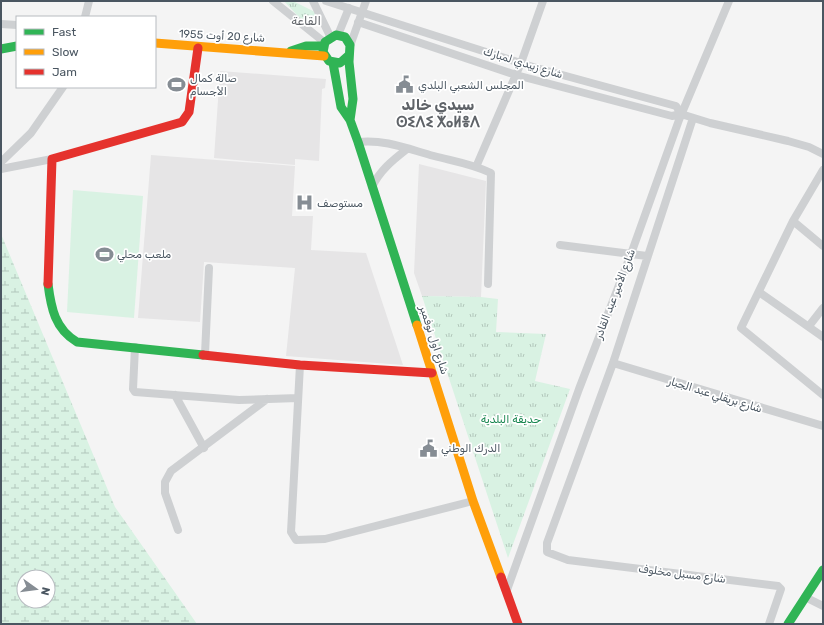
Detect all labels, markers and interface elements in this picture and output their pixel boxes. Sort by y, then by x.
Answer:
district label: القاعة [291,14,321,28]
legend [16,16,156,88]
text: Fast [52,25,76,39]
street label: شارع 20 أوت 1955 [178,27,266,47]
text: Slow [52,45,79,59]
street label: شارع زبيدي لمبارك [481,45,564,83]
text: Jam [52,65,77,79]
place label: صالة كمال الأجسام [190,72,237,99]
sports icon: صالة كمال الأجسام [167,74,187,94]
public building icon: المجلس الشعبي البلدي [395,75,415,95]
place label: المجلس الشعبي البلدي [418,79,524,94]
district label: سيدي خالد ⵙⵉⴷⵉ ⵅⴰⵍⴻⴷ [396,96,481,131]
hospital icon: مستوصف [294,193,314,213]
place label: مستوصف [317,197,363,211]
sports icon: ملعب محلي [94,244,114,264]
street label: شارع الأمير عبد القادر [591,247,640,343]
place label: ملعب محلي [117,248,171,263]
street label: شارع اول نوفمبر [415,303,451,377]
street label: شارع بريقلي عبد الجبار [665,374,764,417]
park label: حديقة البلدية [481,413,541,426]
public building icon: الدرك الوطني [418,438,438,458]
place label: الدرك الوطني [441,442,500,457]
street label: شارع مسبل مخلوف [637,562,726,588]
north arrow [16,569,56,609]
text: N [38,586,52,597]

